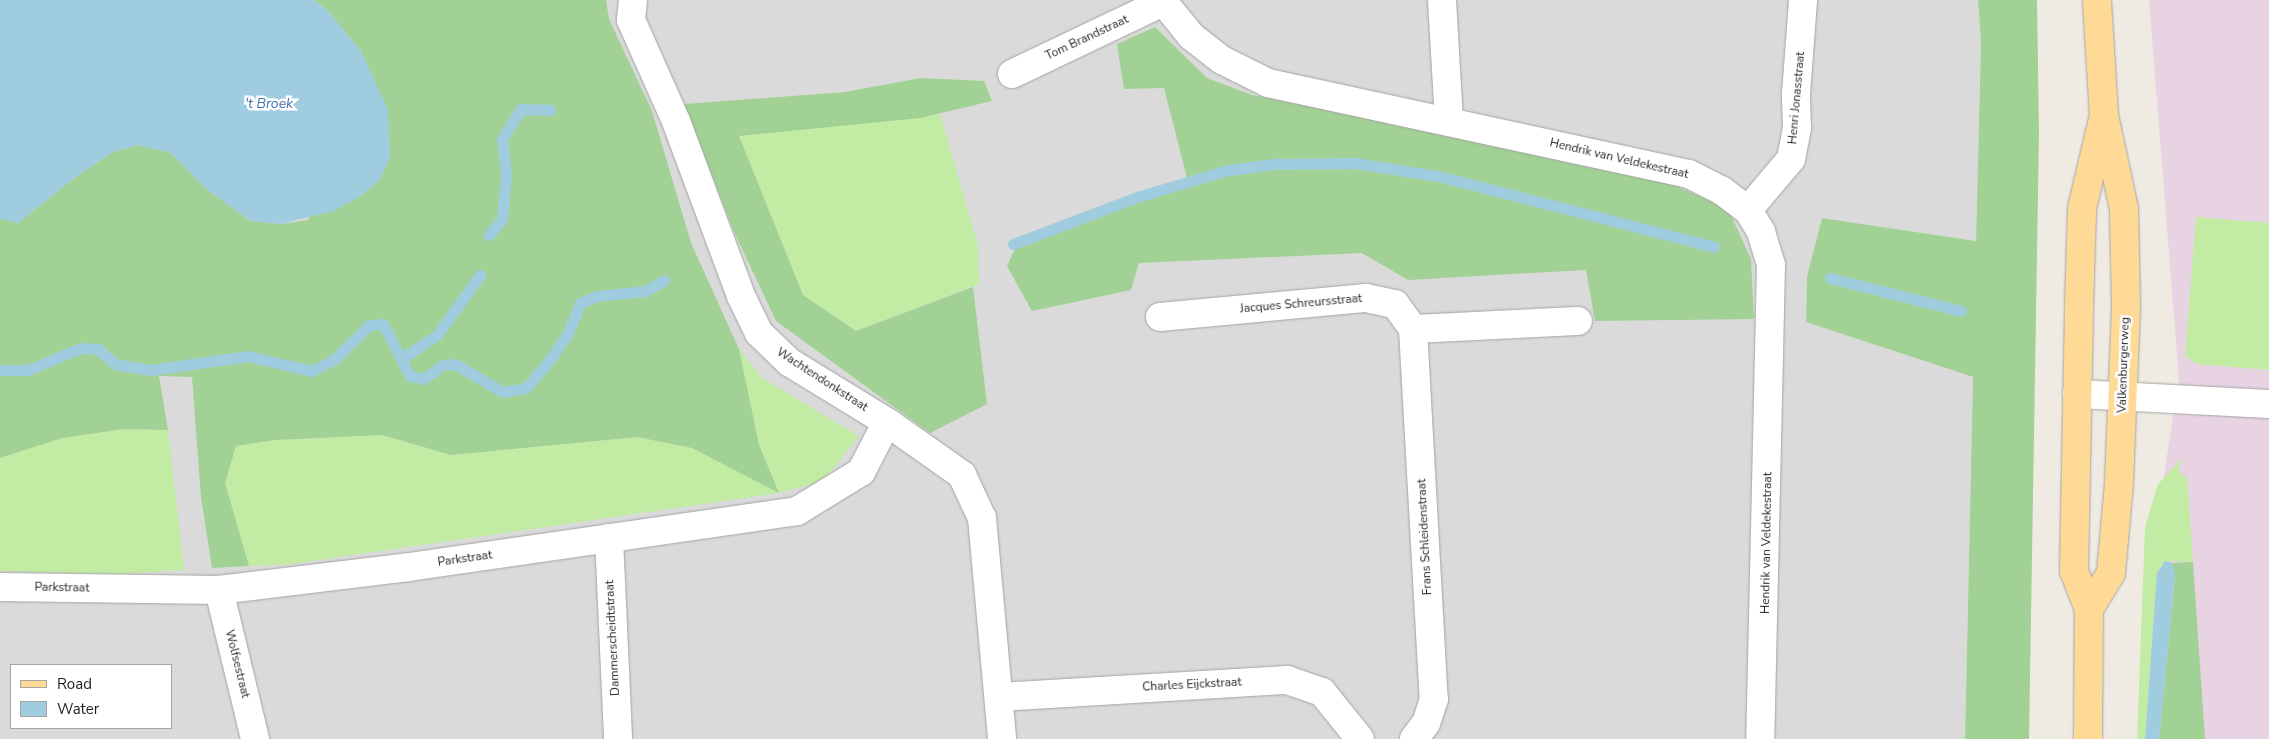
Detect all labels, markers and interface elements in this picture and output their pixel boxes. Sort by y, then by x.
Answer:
street label: Tom Brandstraat [1043,12,1131,64]
street label: Henri Jonasstraat [1786,51,1808,145]
water label: 't Broek [245,96,293,112]
street label: Hendrik van Veldekestraat [1548,136,1690,182]
street label: Jacques Schreursstraat [1239,291,1363,317]
street label: Valkenburgerweg [2115,317,2133,413]
street label: Wachtendonkstraat [774,345,870,415]
street label: Hendrik van Veldekestraat [1759,472,1775,614]
street label: Frans Schleidenstraat [1415,479,1435,595]
street label: Parkstraat [437,548,493,570]
street label: Parkstraat [34,580,90,596]
street label: Dammerscheidtstraat [603,580,623,696]
street label: Wolfsestraat [222,628,252,700]
legend [10,664,172,729]
text: Road [57,674,92,694]
street label: Charles Eijckstraat [1142,675,1242,695]
text: Water [57,699,99,719]

